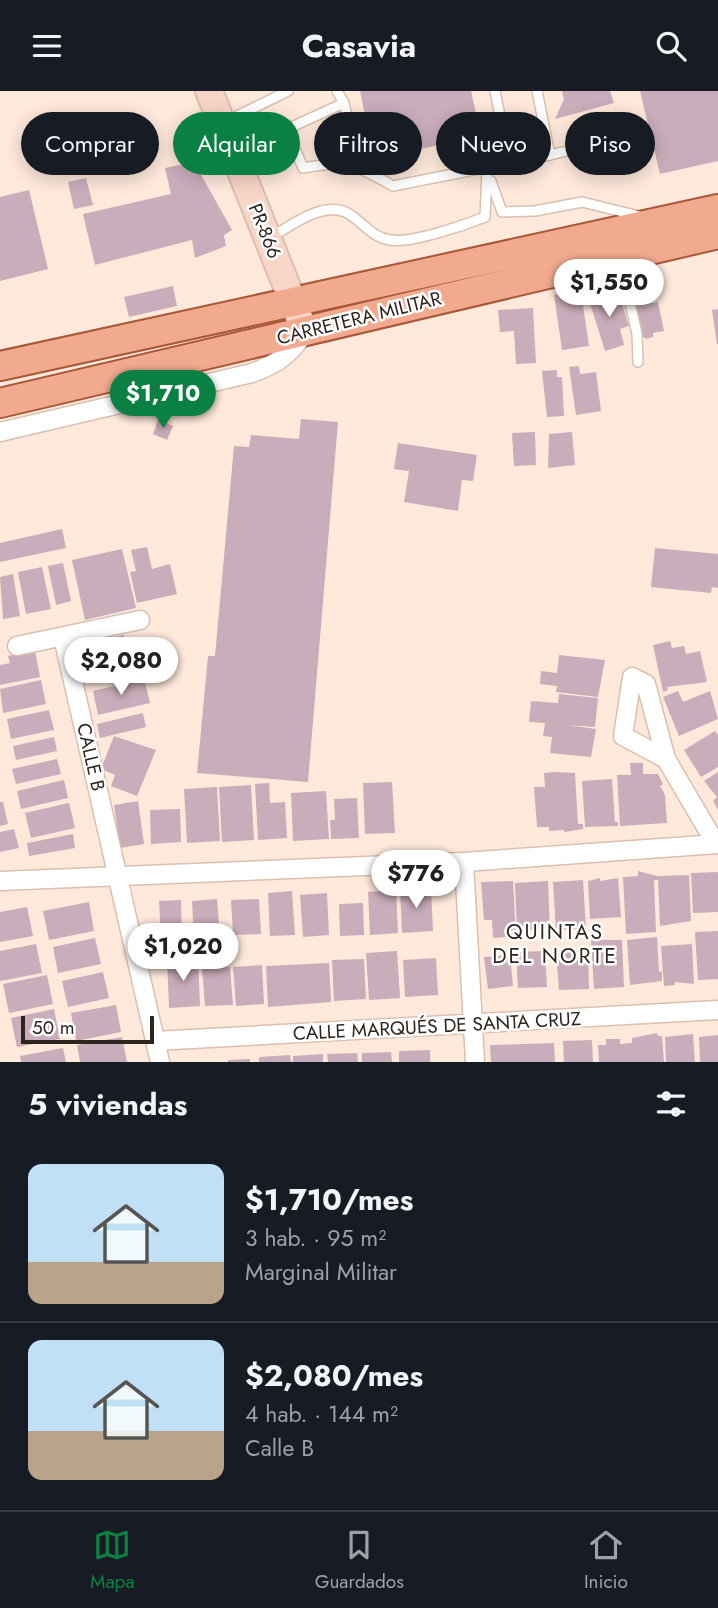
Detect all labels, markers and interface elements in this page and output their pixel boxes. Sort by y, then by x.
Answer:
text: Casavia [302,23,416,69]
icon: menu [28,27,66,65]
icon: search [652,27,690,65]
chip: Comprar [21,112,159,175]
chip: Alquilar [173,112,300,175]
chip: Filtros [314,112,422,175]
chip: Nuevo [436,112,551,175]
chip: Piso [565,112,655,175]
street label: PR-866 [242,199,288,263]
pin: $1,550 [552,259,666,319]
text: $1,550 [570,265,648,299]
street label: CARRETERA MILITAR [274,284,444,351]
pin: $1,710 [106,371,220,430]
text: $1,710 [126,376,200,410]
pin: $2,080 [64,637,178,697]
text: $2,080 [80,643,162,677]
street label: CALLE B [70,720,112,794]
pin: $776 [375,851,457,910]
text: $776 [387,856,445,890]
district label: QUINTAS DEL NORTE [492,917,618,971]
pin: $1,020 [126,923,240,983]
text: $1,020 [143,929,223,963]
street label: CALLE MARQUÉS DE SANTA CRUZ [292,1005,582,1047]
scale bar [21,1013,154,1045]
text: 50 m [32,1014,75,1041]
text: 5 viviendas [28,1083,187,1126]
icon: filters [652,1085,690,1123]
text: $1,710/mes [245,1178,413,1221]
icon: home [84,1192,168,1276]
text: 3 hab. · 95 m² [245,1221,386,1255]
text: Marginal Militar [245,1255,397,1289]
text: $2,080/mes [245,1354,423,1397]
icon: home [84,1368,168,1452]
text: 4 hab. · 144 m² [245,1397,398,1431]
text: Calle B [245,1431,314,1465]
tab: Mapa [90,1526,135,1595]
tab: Guardados [315,1526,404,1595]
tab: Inicio [584,1526,628,1595]

